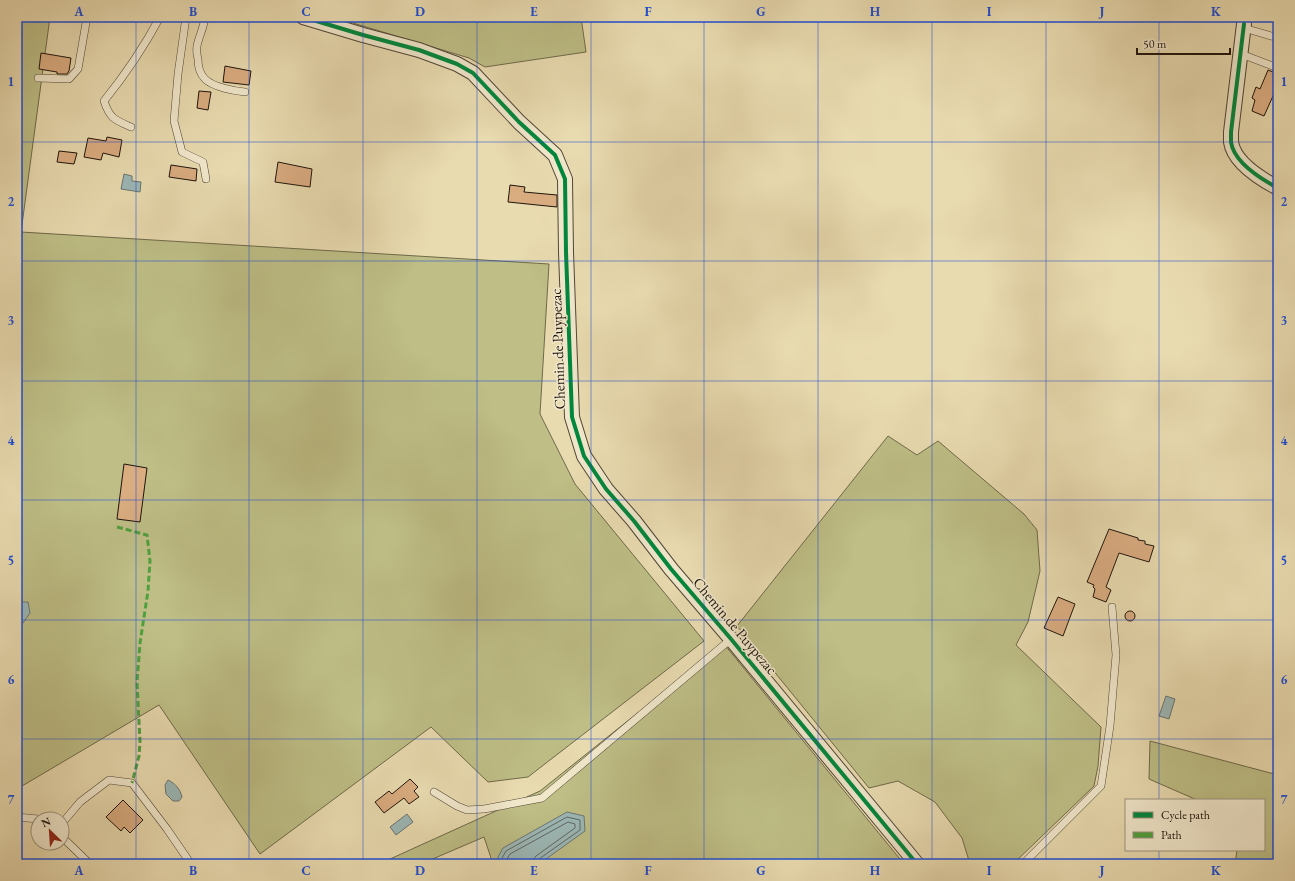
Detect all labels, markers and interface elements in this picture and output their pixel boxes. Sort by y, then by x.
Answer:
text: A [73,3,84,20]
text: B [189,3,197,20]
text: C [301,3,311,20]
text: D [415,3,425,20]
text: E [530,3,538,20]
text: F [644,3,652,20]
text: G [756,3,766,20]
text: H [870,3,881,20]
text: I [987,3,992,20]
text: J [1098,3,1105,20]
text: K [1211,3,1222,20]
scale bar [1137,30,1230,56]
text: 50 m [1143,36,1167,52]
text: 1 [8,73,15,90]
text: 1 [1281,73,1288,90]
text: 2 [8,193,15,210]
text: 2 [1281,193,1288,210]
street label: Chemin de Puypezac [546,288,569,410]
text: 3 [8,312,15,329]
text: 3 [1281,312,1288,329]
text: 4 [8,432,15,449]
text: 4 [1281,432,1288,449]
text: 5 [8,552,14,569]
text: 5 [1281,552,1287,569]
street label: Chemin de Puypezac [689,573,782,678]
text: 6 [8,671,15,688]
text: 6 [1281,671,1288,688]
text: 7 [8,791,15,808]
text: 7 [1281,791,1288,808]
legend [1125,799,1265,851]
text: Cycle path [1161,807,1210,823]
north arrow [30,811,70,851]
text: N [39,814,53,830]
text: Path [1161,827,1182,843]
text: A [73,862,84,879]
text: B [189,862,197,879]
text: C [301,862,311,879]
text: D [415,862,425,879]
text: E [530,862,538,879]
text: F [644,862,652,879]
text: G [756,862,766,879]
text: H [870,862,881,879]
text: I [987,862,992,879]
text: J [1098,862,1105,879]
text: K [1211,862,1222,879]

